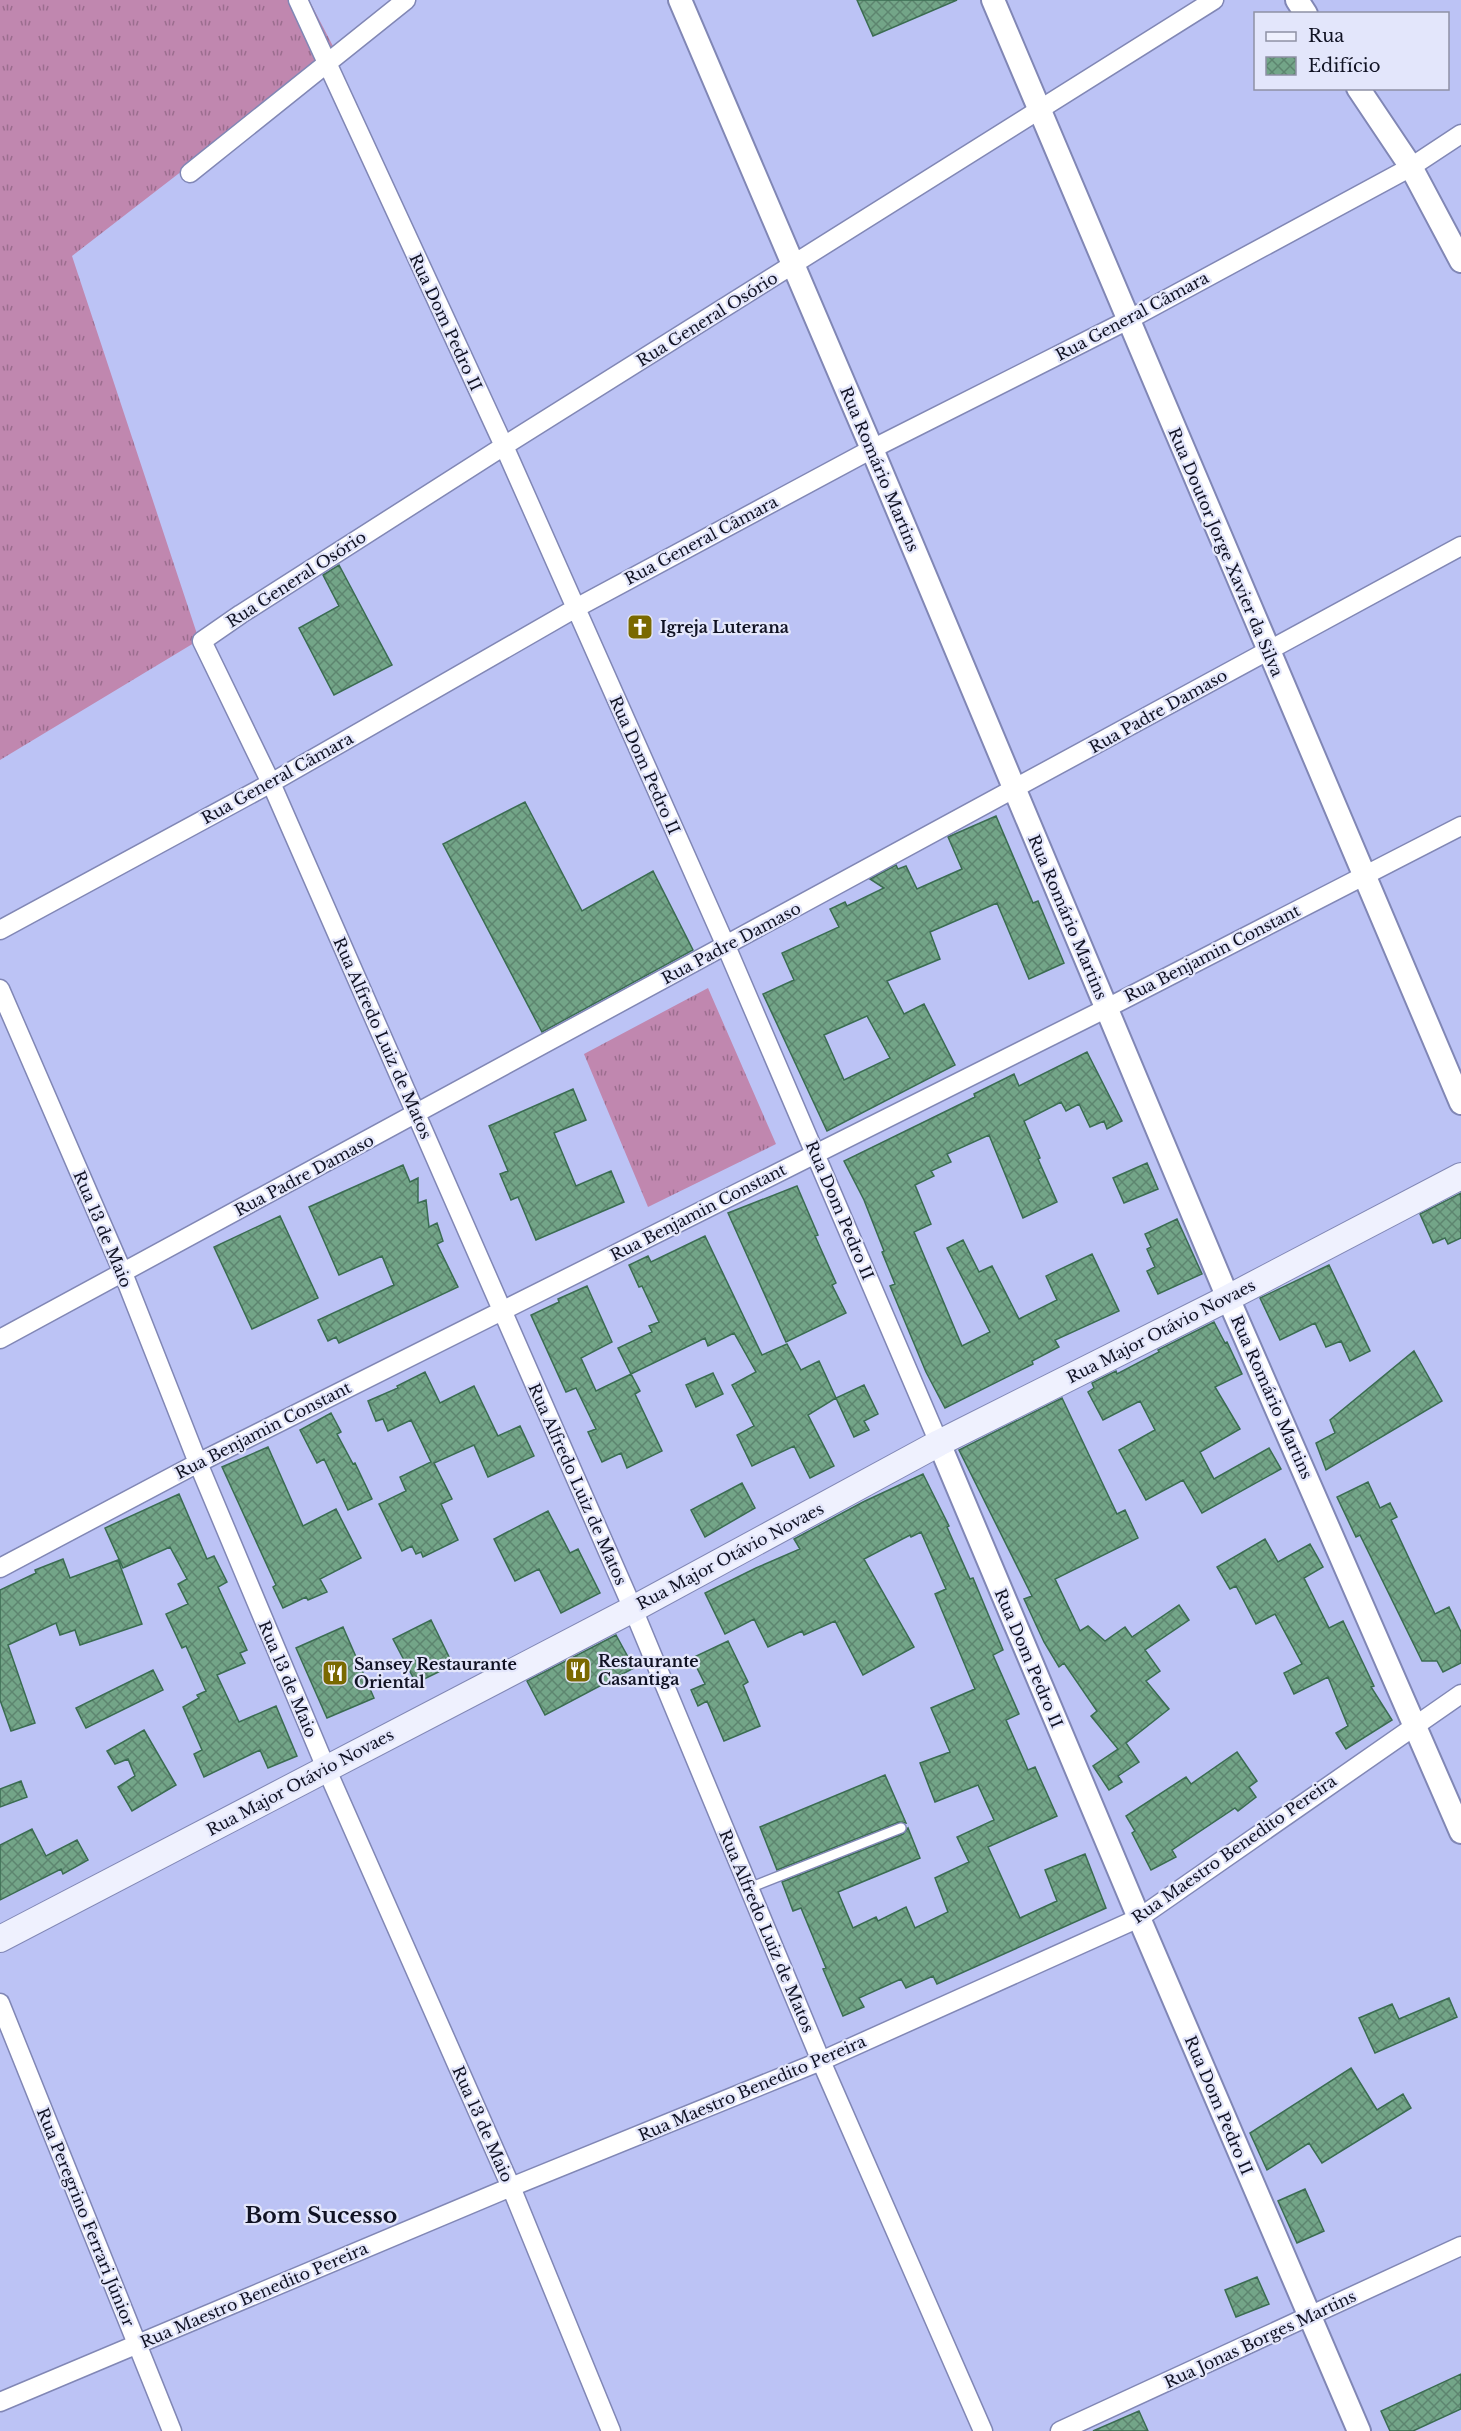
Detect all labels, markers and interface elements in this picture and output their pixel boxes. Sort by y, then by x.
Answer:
legend [1254,12,1449,90]
text: Rua [1308,25,1344,47]
text: Edifício [1308,55,1381,77]
street label: Rua Dom Pedro II [405,250,487,394]
street label: Rua General Osório [633,267,781,371]
street label: Rua General Câmara [1052,267,1212,365]
street label: Rua Romário Martins [836,383,924,555]
street label: Rua Doutor Jorge Xavier da Silva [1164,425,1288,680]
street label: Rua General Câmara [621,491,781,589]
street label: Rua General Osório [222,526,370,632]
church icon: Igreja Luterana [625,612,655,642]
place label: Igreja Luterana [660,617,789,637]
street label: Rua Padre Damaso [1085,665,1231,757]
street label: Rua Dom Pedro II [606,693,684,837]
street label: Rua General Câmara [198,728,356,828]
street label: Rua Romário Martins [1024,831,1112,1003]
street label: Rua Padre Damaso [658,898,804,988]
street label: Rua Benjamin Constant [1121,900,1303,1006]
street label: Rua Alfredo Luiz de Matos [329,934,437,1142]
street label: Rua Padre Damaso [231,1130,377,1220]
street label: Rua Dom Pedro II [802,1137,878,1283]
street label: Rua Benjamin Constant [607,1159,789,1265]
street label: Rua 13 de Maio [69,1168,137,1290]
street label: Rua Major Otávio Novaes [1063,1275,1259,1387]
street label: Rua Romário Martins [1227,1312,1317,1482]
street label: Rua Benjamin Constant [172,1377,354,1483]
street label: Rua Alfredo Luiz de Matos [524,1380,632,1588]
street label: Rua Major Otávio Novaes [633,1498,827,1614]
street label: Rua Dom Pedro II [991,1585,1067,1731]
street label: Rua 13 de Maio [254,1618,322,1740]
place label: Restaurante Casantiga [598,1651,699,1689]
place label: Sansey Restaurante Oriental [354,1654,517,1692]
restaurant icon: Restaurante Casantiga [563,1655,593,1685]
restaurant icon: Sansey Restaurante Oriental [320,1658,350,1688]
street label: Rua Major Otávio Novaes [203,1724,397,1840]
street label: Rua Maestro Benedito Pereira [1128,1770,1340,1927]
street label: Rua Alfredo Luiz de Matos [715,1827,819,2035]
street label: Rua Maestro Benedito Pereira [635,2031,869,2145]
street label: Rua Dom Pedro II [1181,2032,1257,2178]
street label: Rua 13 de Maio [448,2063,518,2185]
street label: Rua Peregrino Ferrari Júnior [33,2105,139,2330]
district label: Bom Sucesso [245,2202,397,2229]
street label: Rua Maestro Benedito Pereira [137,2238,371,2352]
street label: Rua Jonas Borges Martins [1161,2286,1359,2392]

